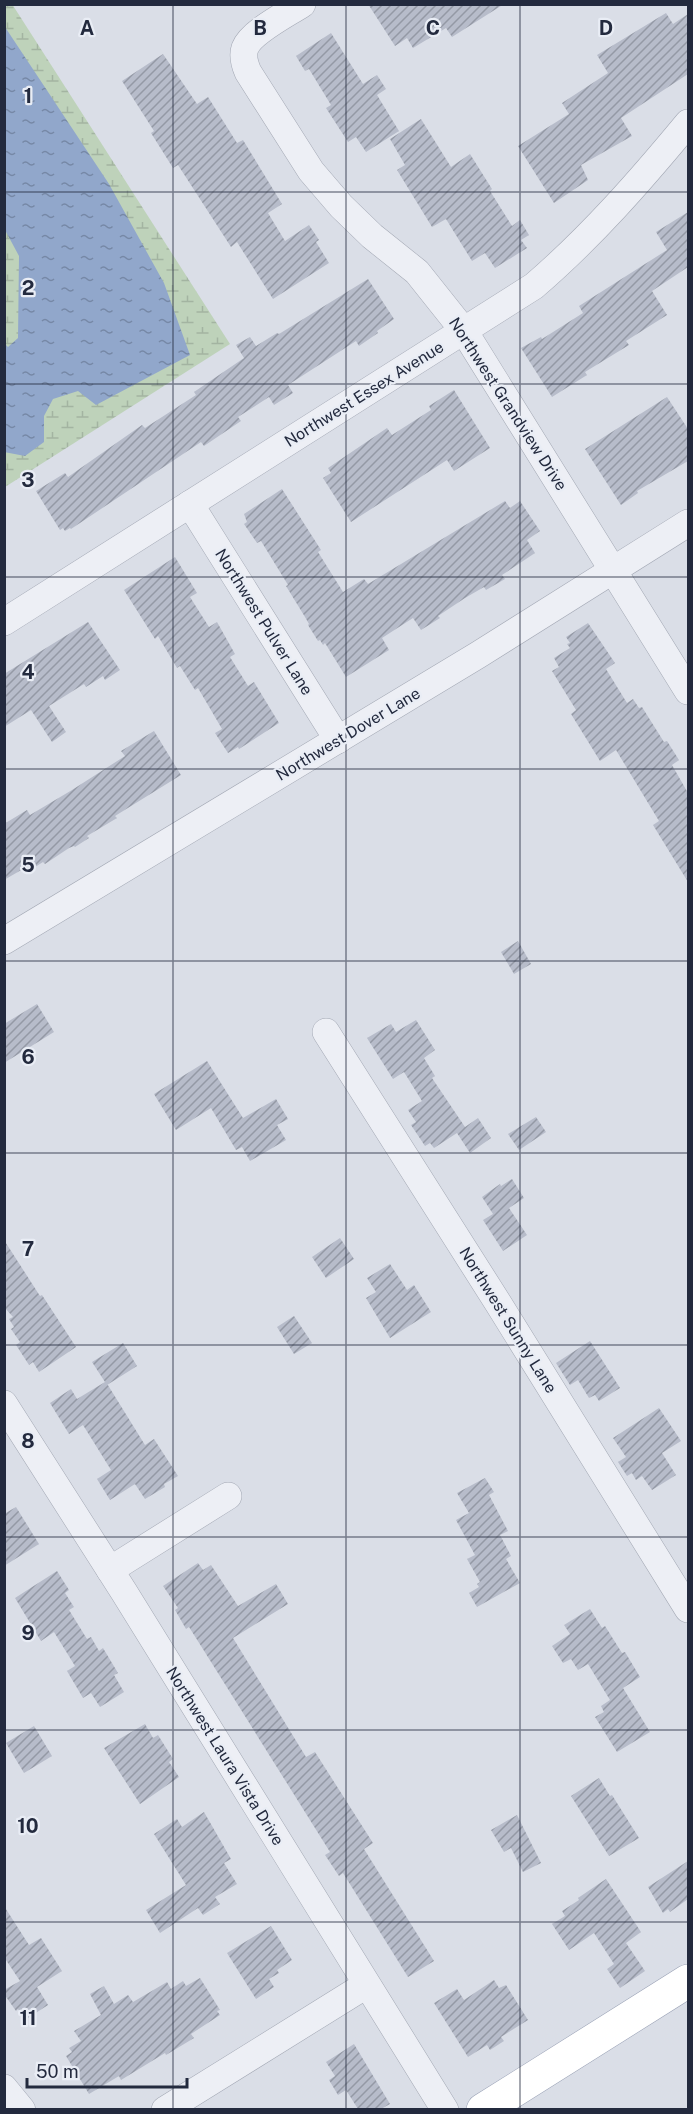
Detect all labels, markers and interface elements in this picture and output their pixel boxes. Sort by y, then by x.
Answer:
text: A [80,16,94,40]
text: B [253,16,267,40]
text: C [426,16,440,40]
text: D [599,16,613,40]
text: 1 [24,84,32,108]
text: 2 [22,276,34,300]
street label: Northwest Grandview Drive [445,314,571,494]
street label: Northwest Essex Avenue [281,337,447,451]
text: 3 [21,468,35,492]
street label: Northwest Pulver Lane [211,545,317,699]
text: 4 [21,660,35,684]
street label: Northwest Dover Lane [272,683,424,785]
text: 5 [21,853,35,877]
text: 6 [21,1045,35,1069]
text: 7 [22,1237,34,1261]
street label: Northwest Sunny Lane [455,1244,561,1396]
text: 8 [21,1429,35,1453]
text: 9 [21,1621,35,1645]
street label: Northwest Laura Vista Drive [162,1663,288,1849]
text: 10 [17,1814,39,1838]
text: 11 [19,2006,37,2030]
scale bar [27,2051,188,2089]
text: 50 m [36,2061,79,2082]

